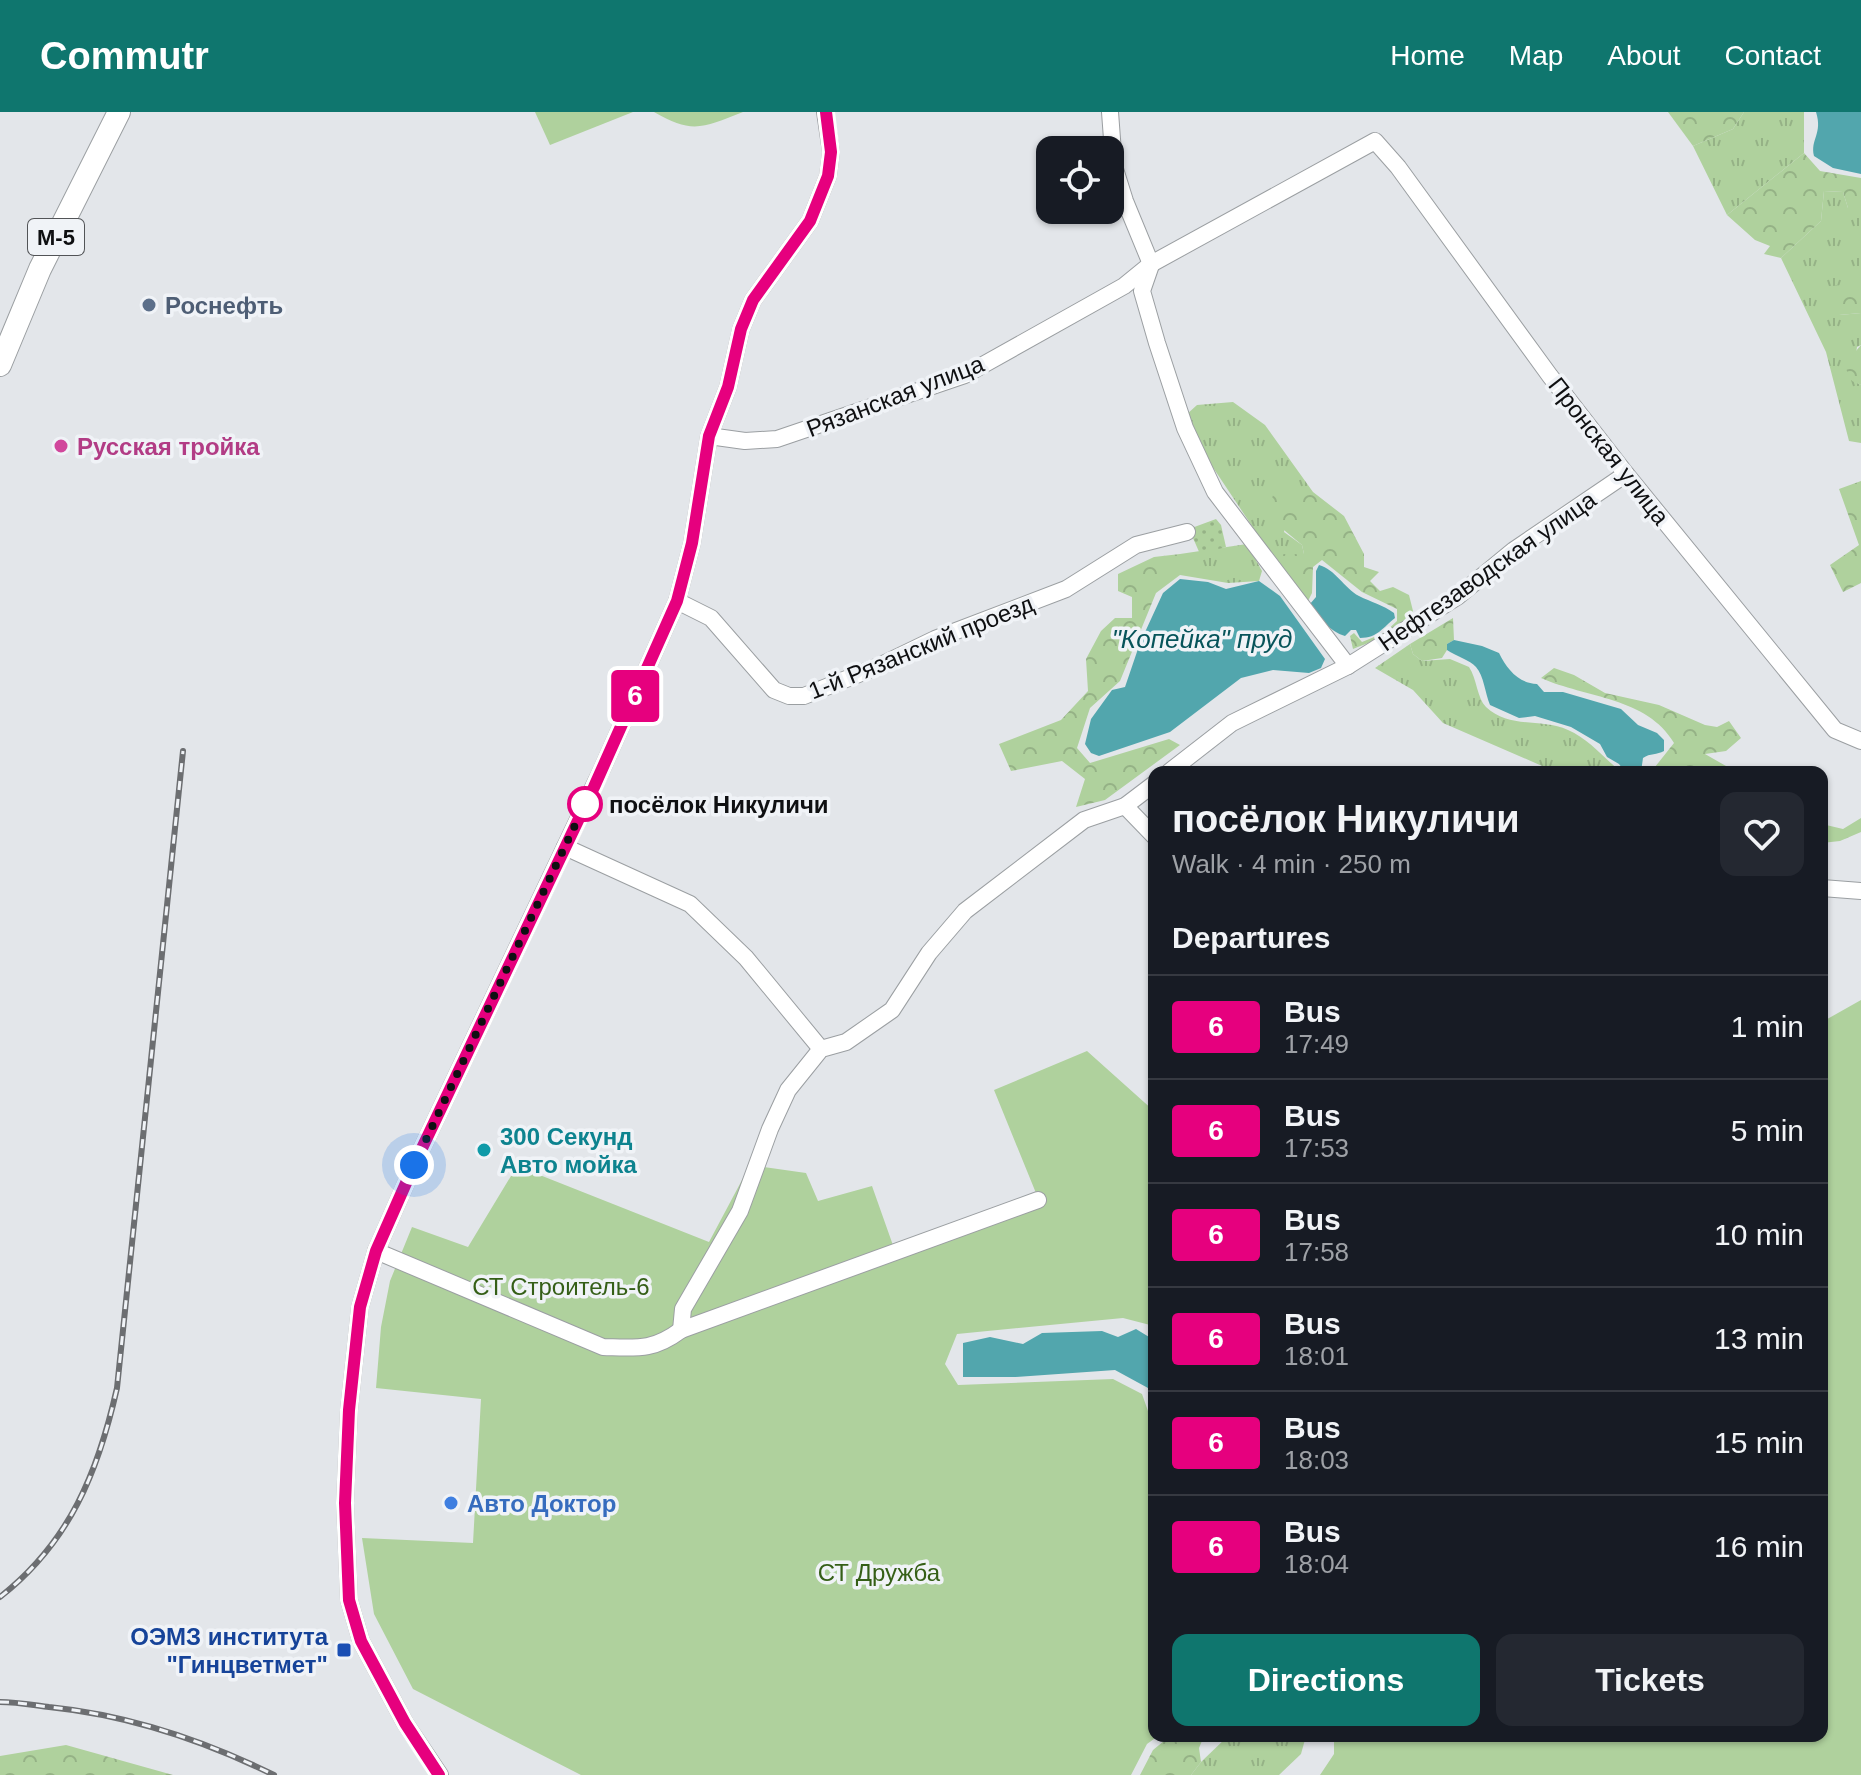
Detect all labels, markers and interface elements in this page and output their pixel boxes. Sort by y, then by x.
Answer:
text: Commutr [40,35,209,77]
text: Home [1390,40,1465,71]
text: Map [1509,40,1563,71]
text: About [1607,40,1681,71]
text: Contact [1725,40,1821,71]
map controls [1036,136,1124,224]
button: locate [1036,136,1124,224]
road number: М-5 [28,219,84,255]
place label: Роснефть [165,292,283,319]
marker: Роснефть [140,296,158,314]
street label: Рязанская улица [802,350,988,442]
street label: Пронская улица [1543,372,1675,530]
place label: Русская тройка [77,433,260,460]
marker: Русская тройка [52,437,70,455]
street label: Нефтезаводская улица [1373,485,1601,656]
street label: 1-й Рязанский проезд [805,589,1037,705]
water label: "Копейка" пруд [1112,624,1292,654]
line badge: 6 [609,670,661,722]
text: 6 [627,680,643,711]
marker: посёлок Никуличи [568,787,602,821]
place label: посёлок Никуличи [609,791,829,818]
button: heart [1720,792,1804,876]
text: посёлок Никуличи [1172,798,1520,840]
text: Walk · 4 min · 250 m [1172,849,1411,879]
text: Departures [1172,921,1330,954]
text: Bus [1284,995,1341,1028]
text: 1 min [1731,1010,1804,1043]
text: 6 [1208,1011,1224,1042]
text: 17:49 [1284,1029,1349,1059]
text: Bus [1284,1099,1341,1132]
text: 5 min [1731,1114,1804,1147]
text: 6 [1208,1115,1224,1146]
place label: 300 Секунд Авто мойка [500,1123,637,1178]
text: 17:53 [1284,1133,1349,1163]
marker: 300 Секунд Авто мойка [475,1141,493,1159]
your location [394,1145,434,1185]
text: Bus [1284,1203,1341,1236]
text: 10 min [1714,1218,1804,1251]
text: 6 [1208,1219,1224,1250]
text: 17:58 [1284,1237,1349,1267]
park label: СТ Строитель-6 [472,1273,650,1300]
text: Bus [1284,1307,1341,1340]
text: 13 min [1714,1322,1804,1355]
text: 6 [1208,1323,1224,1354]
text: 18:01 [1284,1341,1349,1371]
text: Bus [1284,1411,1341,1444]
text: 15 min [1714,1426,1804,1459]
text: 6 [1208,1427,1224,1458]
text: 18:03 [1284,1445,1349,1475]
place label: Авто Доктор [467,1490,616,1517]
marker: Авто Доктор [442,1494,460,1512]
text: Bus [1284,1515,1341,1548]
text: 16 min [1714,1530,1804,1563]
text: 6 [1208,1531,1224,1562]
text: 18:04 [1284,1549,1349,1579]
park label: СТ Дружба [818,1559,941,1586]
place label: ОЭМЗ института "Гинцветмет" [130,1623,329,1678]
button: Directions [1172,1634,1480,1726]
button: Tickets [1496,1634,1804,1726]
marker: ОЭМЗ института "Гинцветмет" [335,1641,353,1659]

